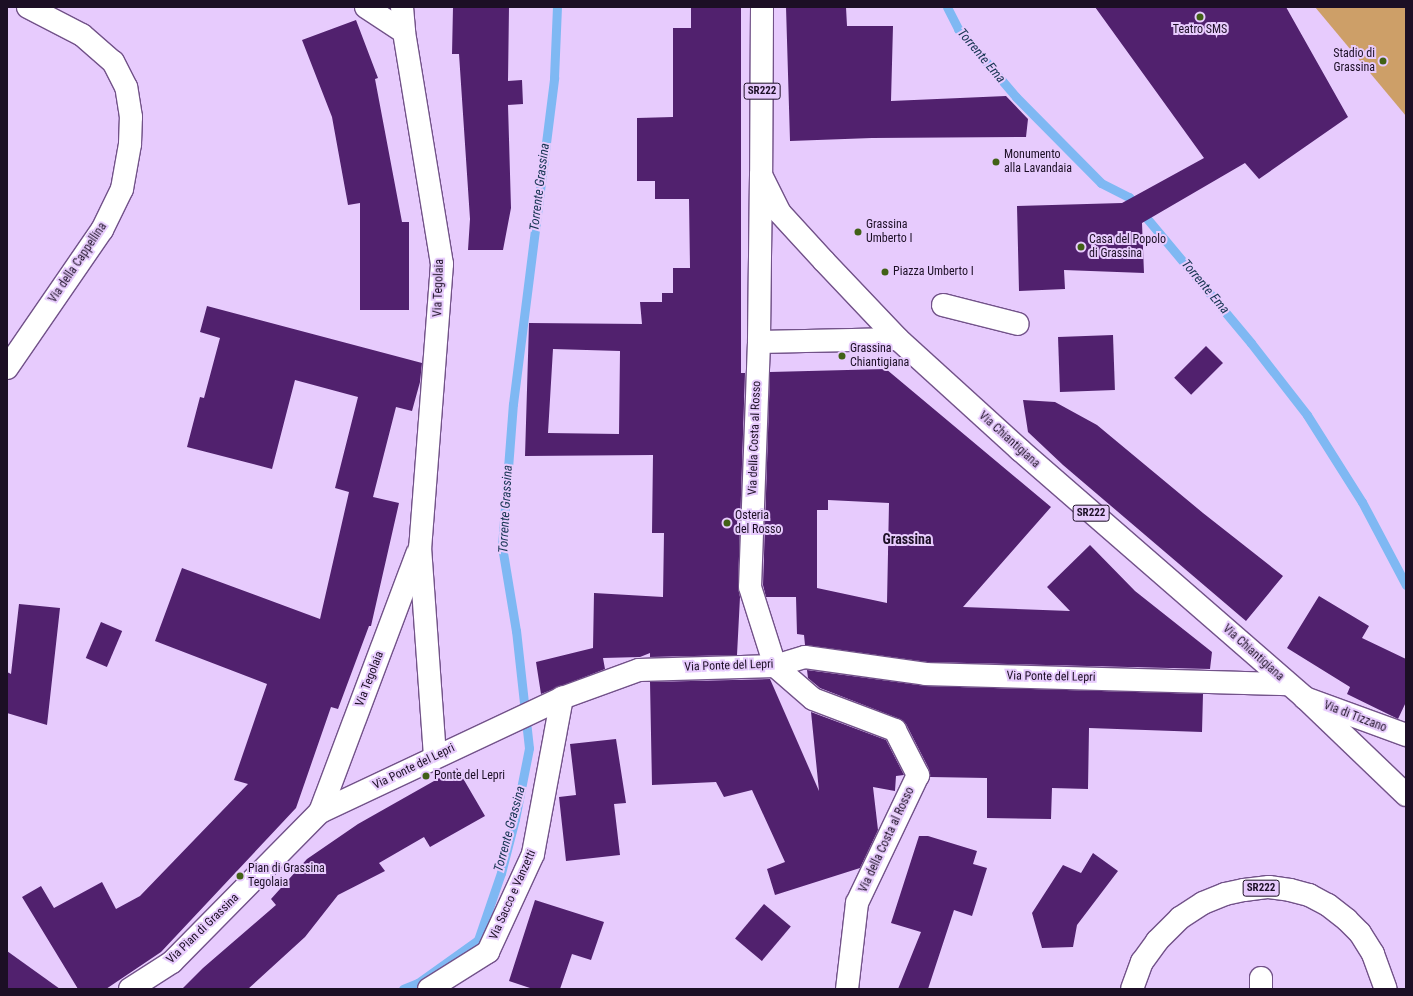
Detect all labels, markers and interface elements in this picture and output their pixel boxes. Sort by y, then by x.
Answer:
marker: Teatro SMS [1195,12,1205,22]
place label: Teatro SMS [1173,23,1227,37]
water label: Torrente Ema [954,26,1008,86]
place label: Stadio di Grassina [1333,47,1375,75]
marker: Stadio di Grassina [1378,56,1388,66]
road number: SR222 [743,82,781,100]
water label: Torrente Grassina [527,142,553,232]
place label: Monumento alla Lavandaia [1004,148,1072,176]
marker: Monumento alla Lavandaia [991,157,1001,167]
place label: Grassina Umberto I [866,218,912,246]
street label: Via della Cappellina [46,220,110,306]
marker: Grassina Umberto I [853,227,863,237]
place label: Casa del Popolo di Grassina [1089,233,1166,261]
marker: Casa del Popolo di Grassina [1076,242,1086,252]
water label: Torrente Ema [1178,257,1232,317]
street label: Via Tegolaia [431,259,447,317]
place label: Piazza Umberto I [893,265,974,279]
marker: Piazza Umberto I [880,267,890,277]
place label: Grassina Chiantigiana [850,342,909,370]
marker: Grassina Chiantigiana [837,351,847,361]
street label: Via della Costa al Rosso [746,381,764,495]
street label: Via Chiantigiana [976,409,1042,471]
water label: Torrente Grassina [496,465,516,553]
road number: SR222 [1072,504,1110,522]
place label: Osteria del Rosso [735,509,781,537]
marker: Osteria del Rosso [722,518,732,528]
district label: Grassina [883,531,931,547]
street label: Via Chiantigiana [1220,622,1286,684]
street label: Via Tegolaia [353,649,387,709]
street label: Via Ponte del Lepri [684,657,774,675]
street label: Via Ponte del Lepri [1006,669,1096,685]
street label: Via di Tizzano [1321,698,1389,736]
street label: Via Ponte del Lepri [371,741,457,793]
place label: Ponte del Lepri [434,769,505,783]
marker: Ponte del Lepri [421,771,431,781]
water label: Torrente Grassina [491,784,529,874]
street label: Via della Costa al Rosso [856,785,918,895]
street label: Via Sacco e Vanzetti [487,848,539,942]
place label: Pian di Grassina Tegolaia [248,862,325,890]
marker: Pian di Grassina Tegolaia [235,871,245,881]
road number: SR222 [1242,879,1280,897]
street label: Via Pian di Grassina [164,891,242,967]

